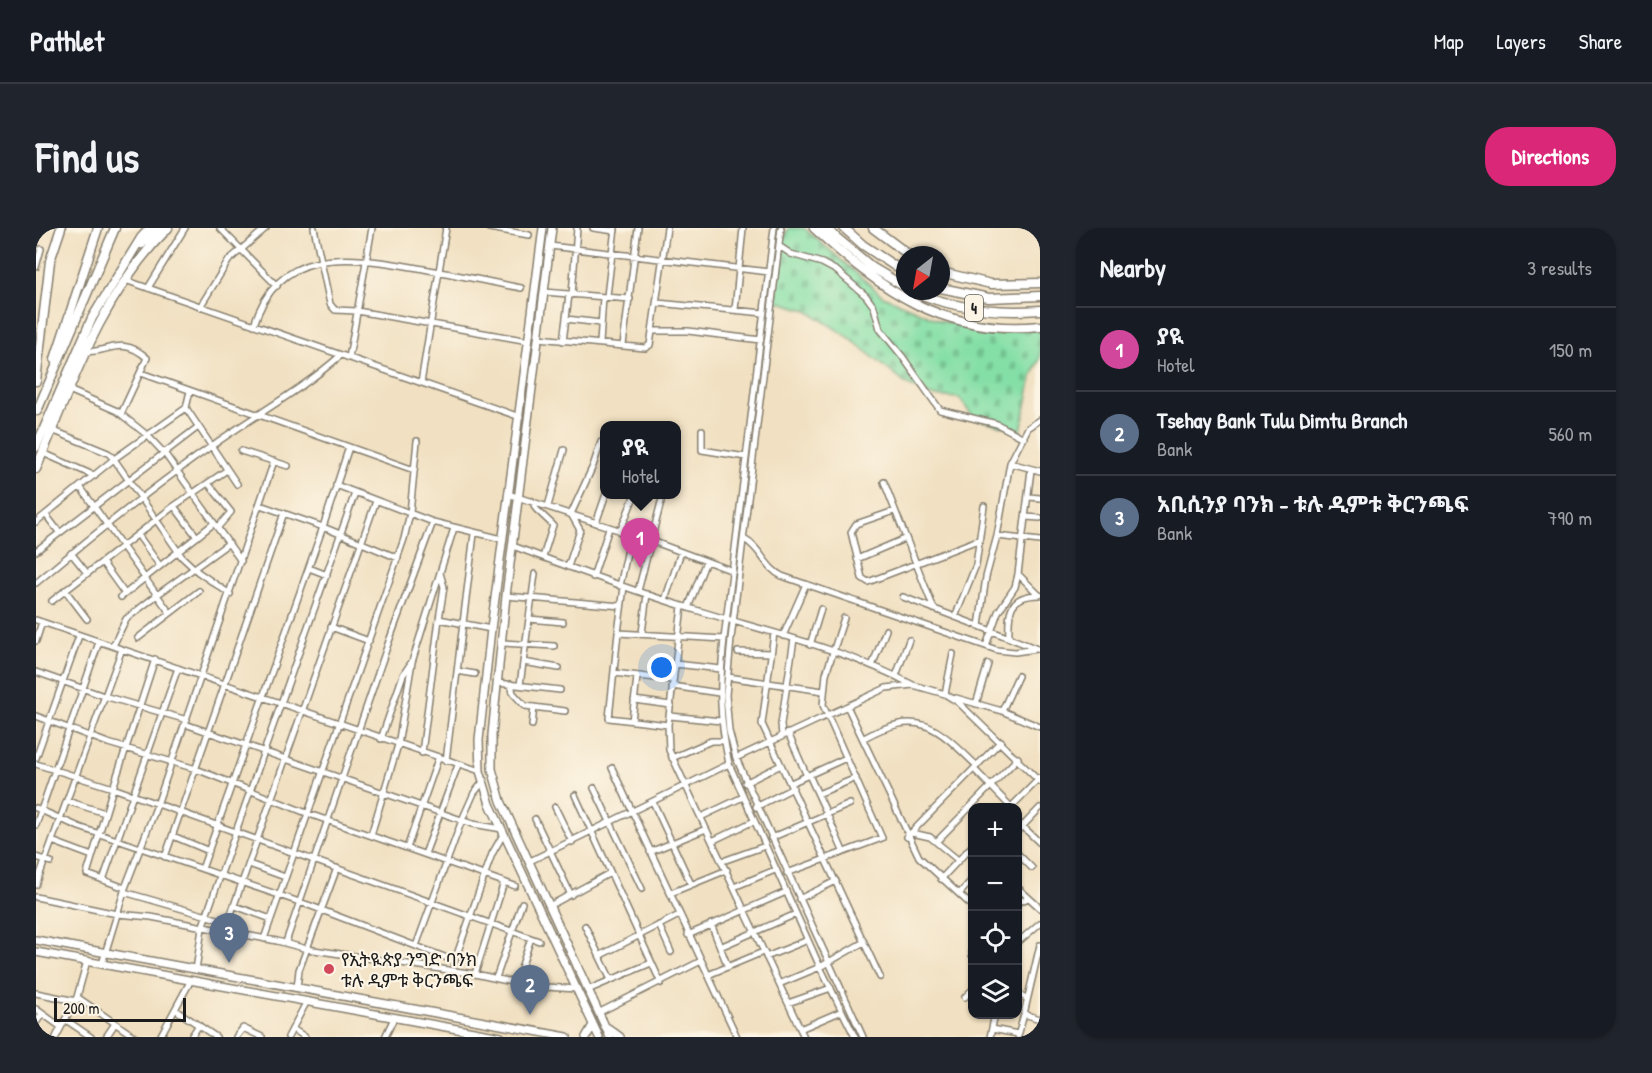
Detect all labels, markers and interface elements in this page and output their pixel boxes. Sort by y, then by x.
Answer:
text: Pathlet [30,22,104,60]
text: Map [1434,27,1463,56]
text: Layers [1496,27,1546,56]
text: Share [1579,27,1622,56]
button: Directions [1485,127,1616,186]
text: Find us [36,128,139,185]
north arrow [896,246,950,300]
text: Nearby [1100,250,1166,285]
text: 3 results [1527,254,1592,281]
road number: 4 [965,295,983,321]
text: ያዪ [1157,321,1184,351]
text: 1 [1116,336,1123,363]
text: 150 m [1549,336,1592,363]
text: Hotel [1157,351,1195,378]
text: Tsehay Bank Tulu Dimtu Branch [1157,405,1407,435]
text: 2 [1115,420,1124,447]
text: 560 m [1548,420,1592,447]
popup [600,421,681,499]
text: ያዪ [622,432,649,462]
text: Bank [1157,435,1192,462]
text: Hotel [622,462,659,489]
text: አቢሲንያ ባንክ - ቱሉ ዲምቱ ቅርንጫፍ [1157,489,1469,519]
text: 3 [1115,504,1124,531]
text: 790 m [1548,504,1592,531]
pin: 1 [620,518,660,568]
text: Bank [1157,519,1192,546]
your location [647,653,676,682]
map controls [968,803,1022,1019]
button: + [968,803,1022,857]
button: − [968,857,1022,911]
button: locate [968,911,1022,965]
pin: 3 [210,914,248,963]
place label: የኢትዪጵያ ንግድ ባንክ ቱሉ ዲምቱ ቅርንጫፍ [341,947,477,993]
marker: የኢትዪጵያ ንግድ ባንክ ቱሉ ዲምቱ ቅርንጫፍ [322,962,336,976]
button: layers [968,965,1022,1019]
pin: 2 [510,966,550,1015]
scale bar [54,995,186,1022]
text: 200 m [63,997,99,1019]

